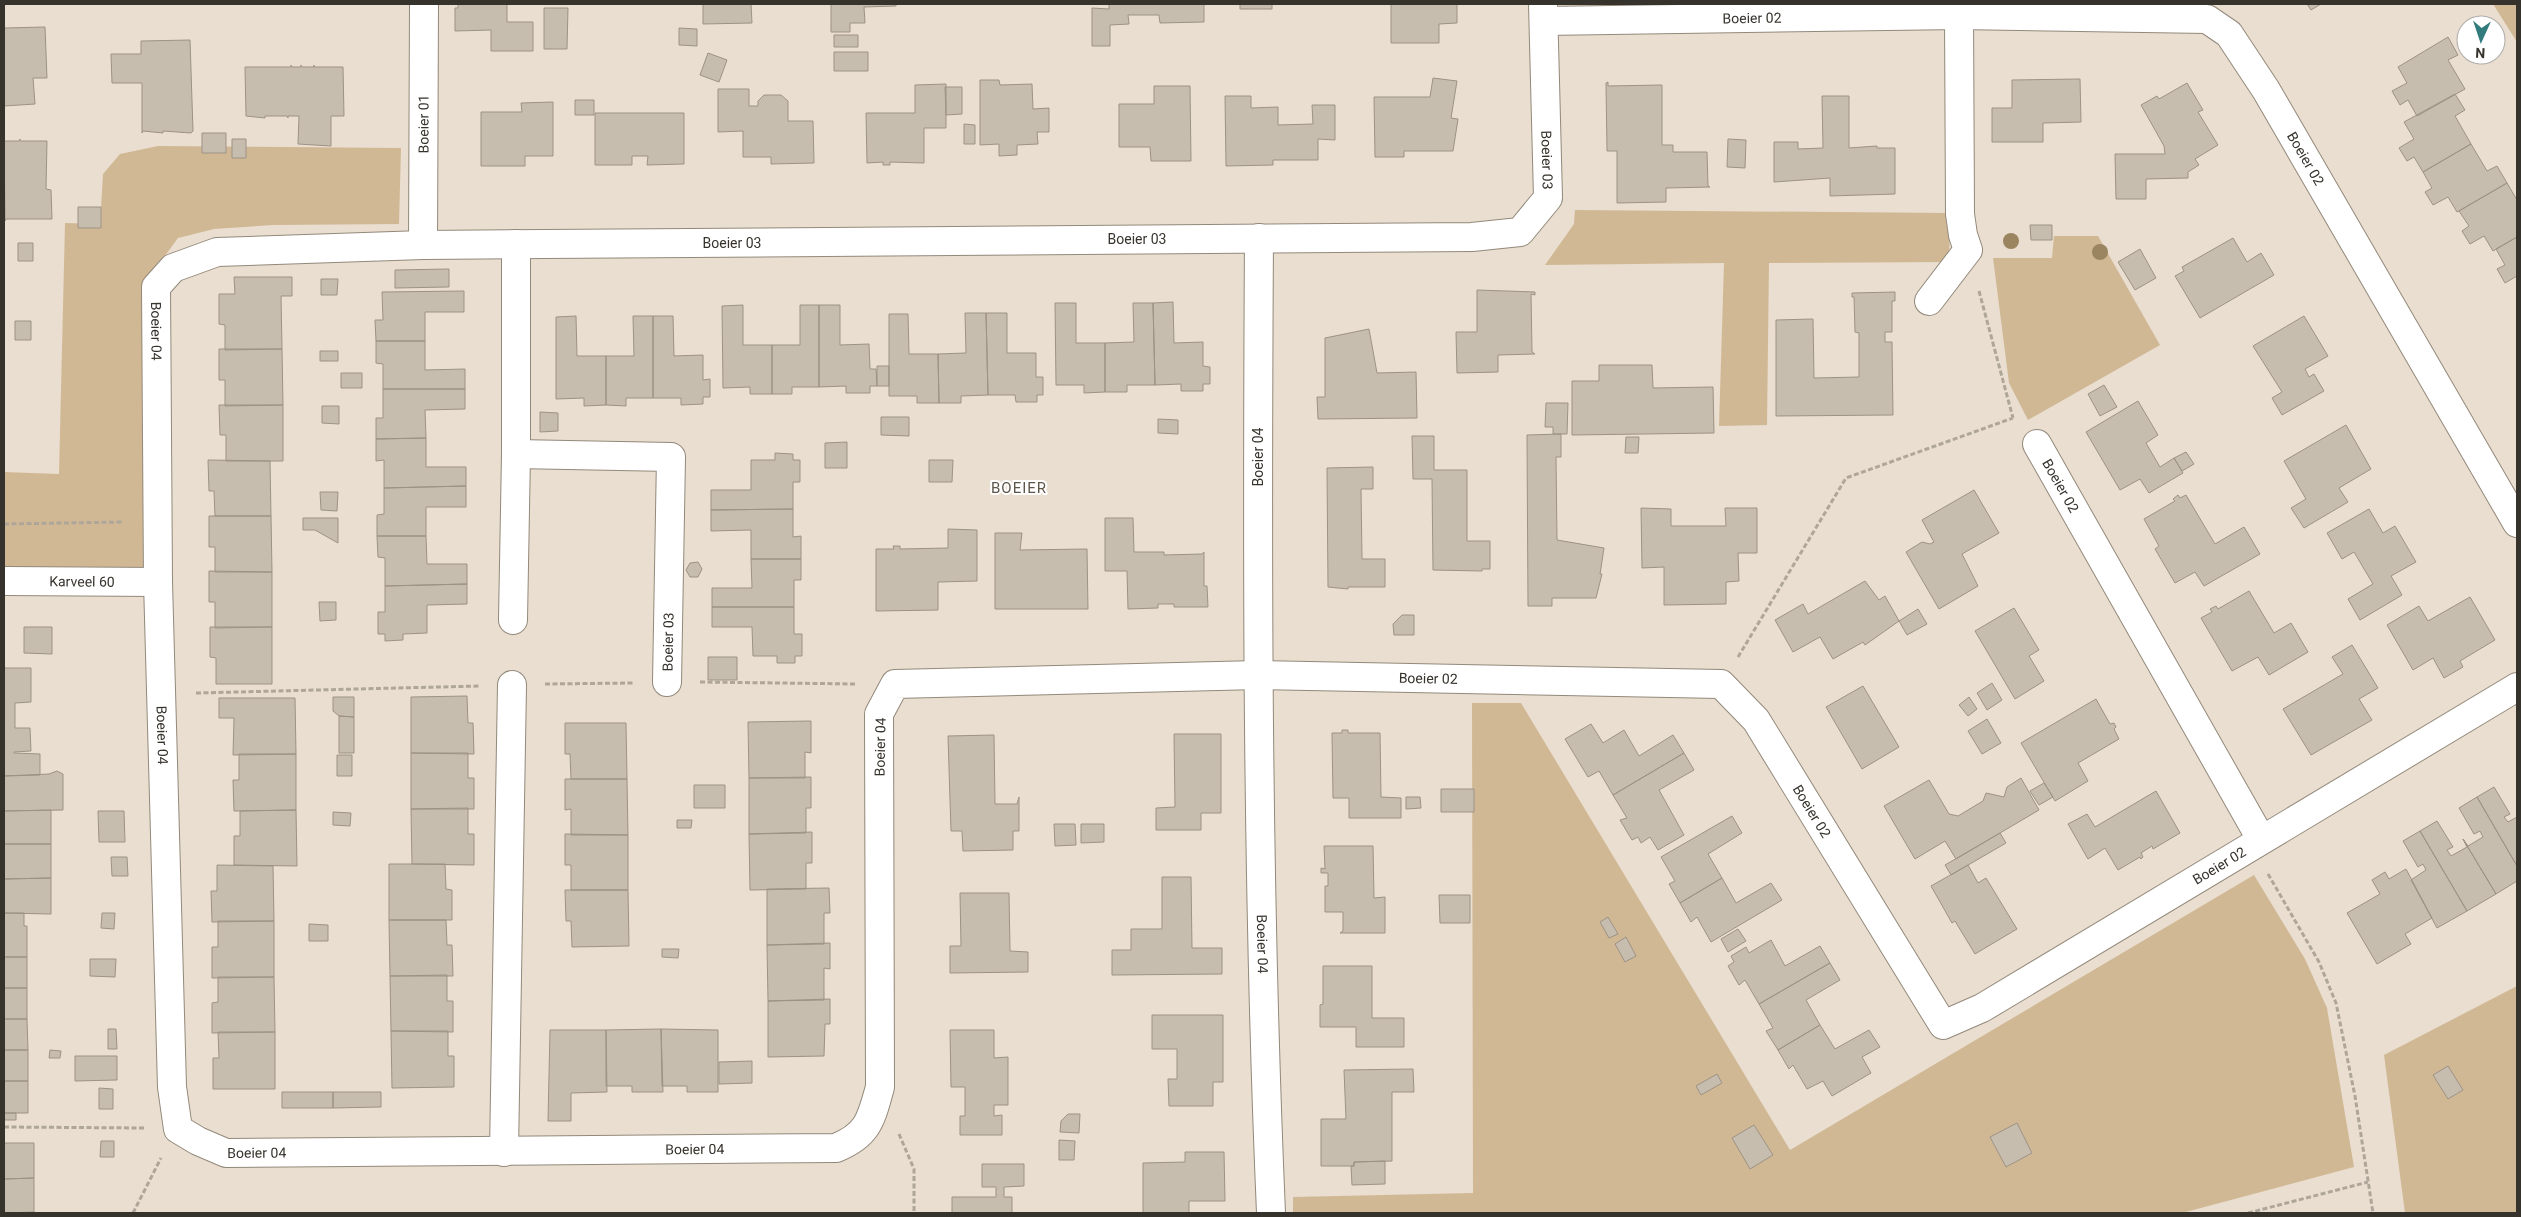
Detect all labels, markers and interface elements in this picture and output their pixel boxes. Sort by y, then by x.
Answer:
street label: Boeier 02 [1722,10,1782,26]
north arrow [2456,15,2506,65]
text: N [2475,45,2486,61]
street label: Boeier 01 [415,94,432,154]
street label: Boeier 02 [2284,129,2327,188]
street label: Boeier 03 [1538,130,1556,190]
street label: Boeier 03 [1108,231,1166,247]
street label: Boeier 03 [703,235,761,251]
street label: Boeier 04 [148,302,165,361]
street label: Boeier 04 [1250,427,1266,486]
street label: Boeier 02 [2039,456,2082,515]
district label: BOEIER [991,479,1047,497]
street label: Karveel 60 [49,573,115,590]
street label: Boeier 03 [659,612,677,672]
street label: Boeier 02 [1399,670,1458,687]
street label: Boeier 04 [153,705,171,765]
street label: Boeier 04 [871,717,889,777]
street label: Boeier 02 [1790,782,1834,841]
street label: Boeier 02 [2190,844,2249,888]
street label: Boeier 04 [1254,914,1271,974]
street label: Boeier 04 [665,1141,724,1157]
street label: Boeier 04 [227,1145,286,1161]

